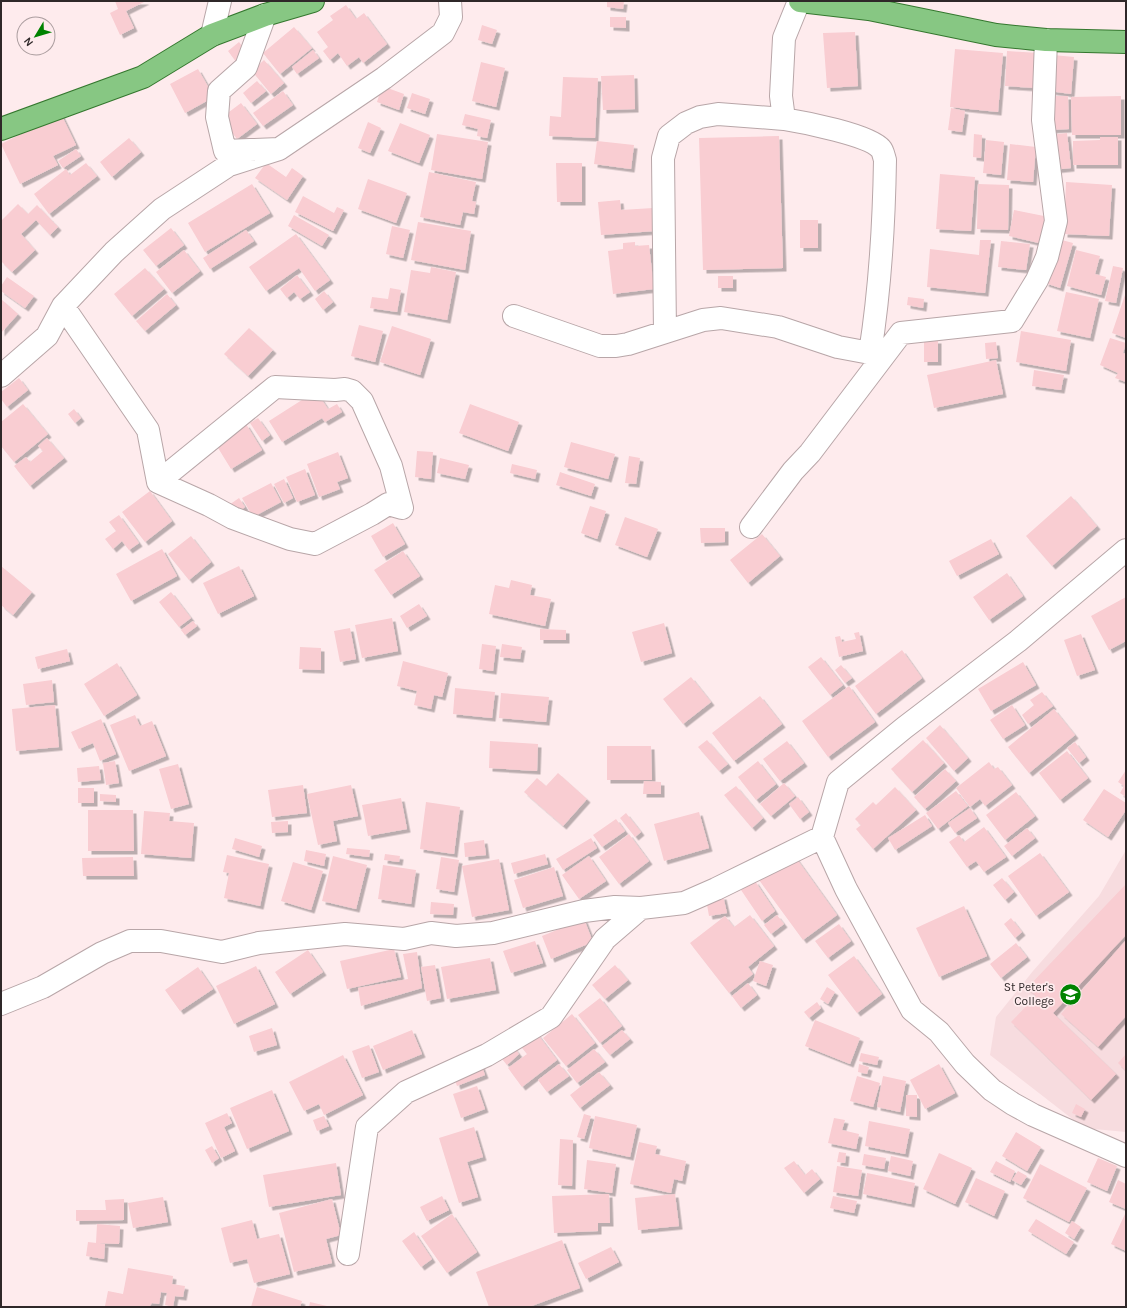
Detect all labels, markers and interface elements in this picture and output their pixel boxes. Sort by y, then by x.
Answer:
north arrow [16,16,56,56]
text: N [21,35,36,49]
place label: St Peter's College [1004,980,1054,1008]
school or university icon: St Peter's College [1057,981,1083,1007]

